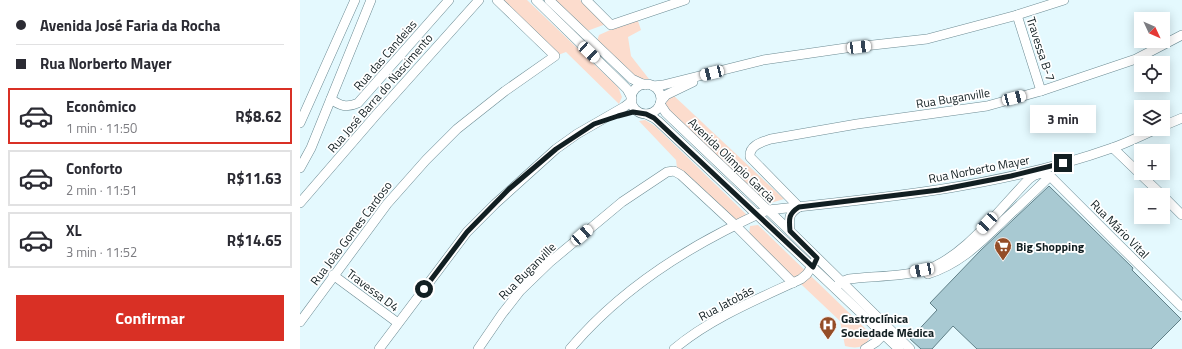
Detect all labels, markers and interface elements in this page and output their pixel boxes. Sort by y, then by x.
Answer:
north arrow [1134,12,1170,48]
map controls [1134,12,1170,224]
text: Avenida José Faria da Rocha [40,14,220,37]
street label: Rua das Candeias [349,15,421,95]
street label: Travessa B-7 [1022,15,1060,83]
street label: Rua José Barra do Nascimento [323,29,437,157]
car [576,39,602,65]
car [846,40,872,54]
text: Rua Norberto Mayer [40,52,172,75]
button: locate [1134,56,1170,92]
car [699,64,725,82]
street label: Rua Buganville [915,83,991,113]
car [1001,89,1027,107]
text: Econômico [66,95,136,118]
icon: car [18,98,54,134]
button: layers [1134,100,1170,136]
text: R$8.62 [235,105,282,128]
callout: 3 min [1030,105,1096,133]
text: 3 min [1047,109,1079,129]
street label: Avenida Olímpio Garcia [684,113,780,207]
text: 1 min · 11:50 [66,118,137,138]
button: + [1134,144,1170,180]
street label: Rua Norberto Mayer [927,150,1031,188]
route end [1054,154,1072,172]
text: Conforto [66,157,123,180]
icon: car [18,160,54,196]
text: R$11.63 [227,167,282,190]
street label: Rua João Gomes Cardoso [305,177,397,289]
text: 2 min · 11:51 [66,180,137,200]
button: − [1134,188,1170,224]
street label: Rua Mário Vital [1086,195,1154,263]
car [974,210,1000,236]
text: XL [66,219,82,242]
icon: car [18,222,54,258]
car [569,223,595,247]
text: R$14.65 [227,229,282,252]
supermarket icon: Big Shopping [993,236,1013,261]
place label: Big Shopping [1016,237,1085,256]
street label: Rua Buganville [494,238,560,304]
text: 3 min · 11:52 [66,242,137,262]
car [909,262,935,278]
street label: Travessa D4 [343,264,403,316]
route start [415,280,433,298]
street label: Rua Jatobás [695,280,757,326]
button: Confirmar [16,295,284,341]
place label: Gastroclínica Sociedade Médica [841,309,934,342]
hospital icon: Gastroclínica Sociedade Médica [818,315,838,340]

